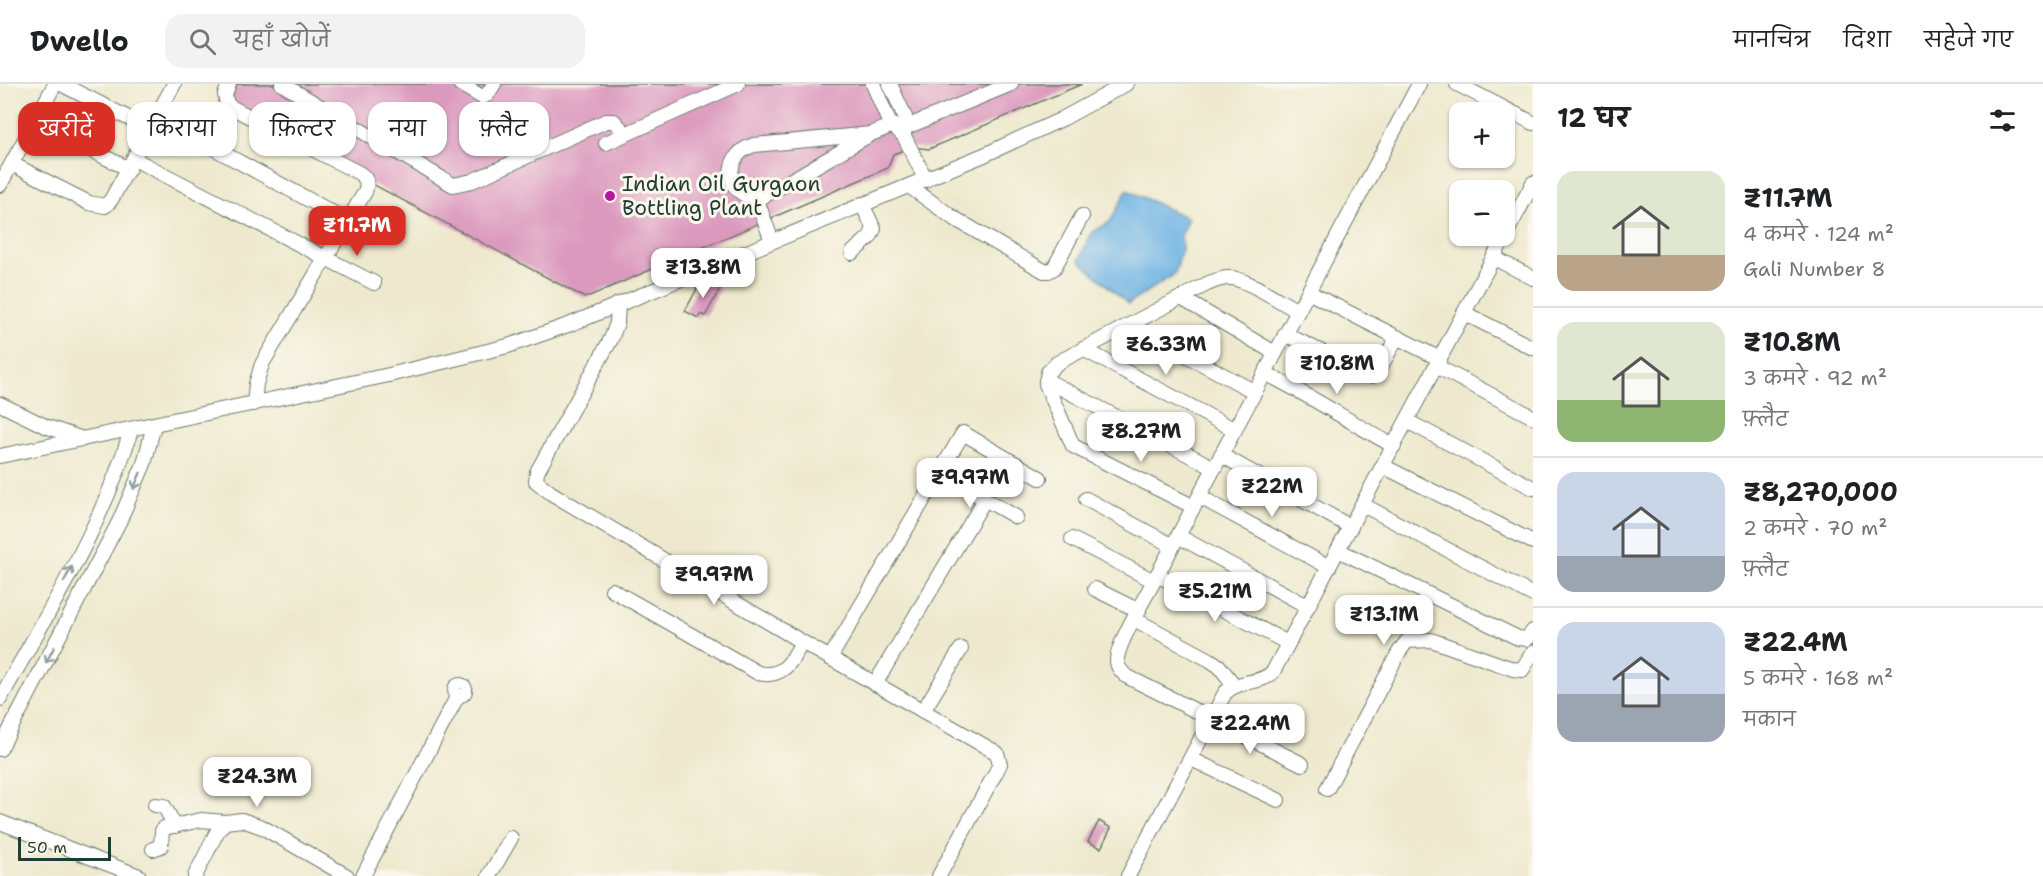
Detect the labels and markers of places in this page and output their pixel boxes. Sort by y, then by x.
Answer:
place label: Indian Oil Gurgaon Bottling Plant [622,170,820,222]
marker: Indian Oil Gurgaon Bottling Plant [603,189,617,203]
pin: ₹11.7M [308,206,406,257]
pin: ₹13.8M [654,248,752,299]
pin: ₹6.33M [1117,325,1215,376]
pin: ₹10.8M [1288,344,1386,395]
pin: ₹8.27M [1092,412,1190,463]
pin: ₹9.97M [921,458,1019,509]
pin: ₹22M [1236,467,1308,518]
pin: ₹9.97M [665,555,763,606]
pin: ₹5.21M [1166,572,1264,623]
pin: ₹13.1M [1335,595,1433,646]
pin: ₹22.4M [1201,704,1299,755]
pin: ₹24.3M [208,757,306,808]

